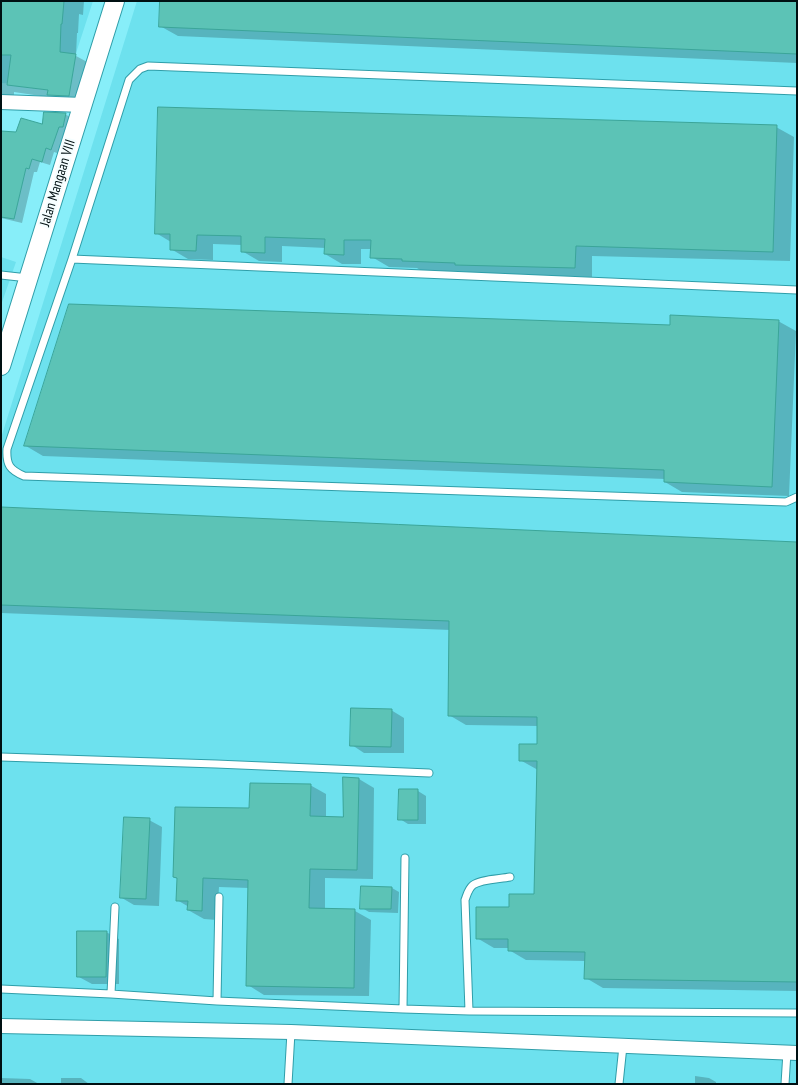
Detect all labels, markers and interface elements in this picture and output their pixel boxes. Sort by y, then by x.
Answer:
street label: Jalan Mangaan VIII [37,137,79,229]

